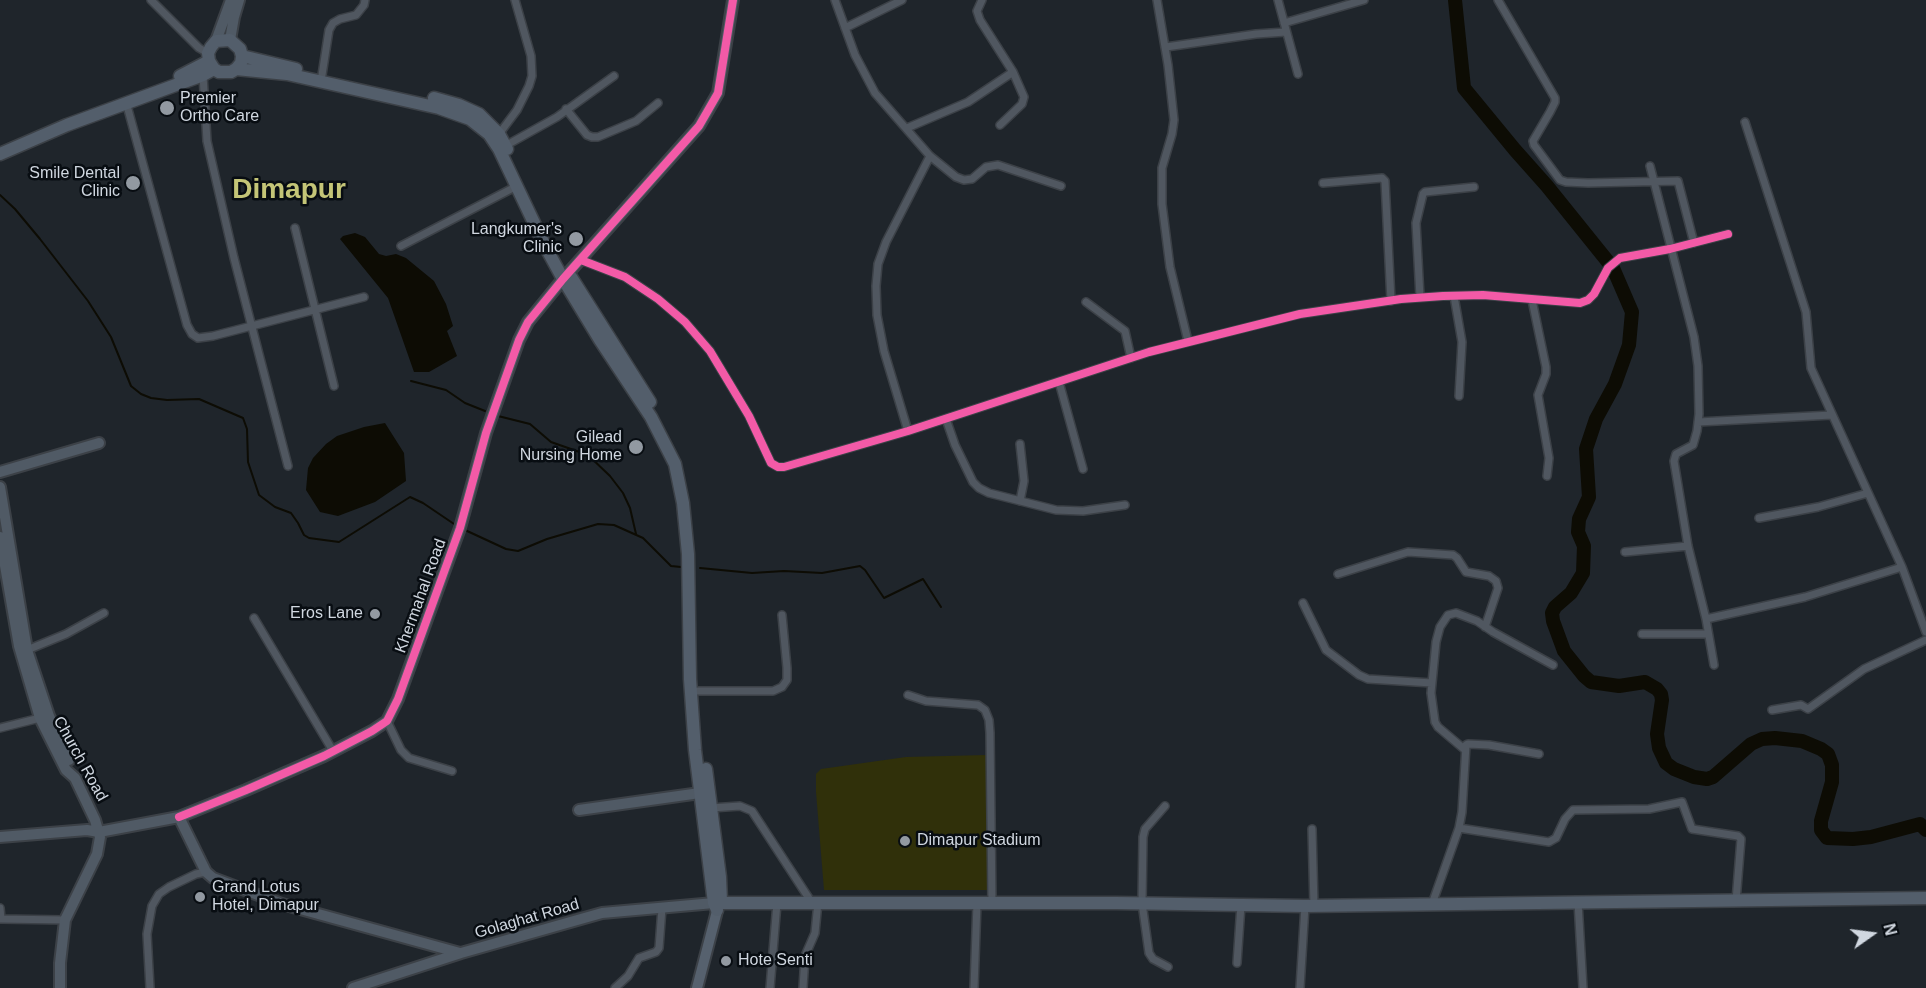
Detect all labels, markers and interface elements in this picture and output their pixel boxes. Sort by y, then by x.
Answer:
place label: Premier Ortho Care [180,89,259,127]
marker: Premier Ortho Care [158,99,176,117]
place label: Smile Dental Clinic [29,164,120,202]
district label: Dimapur [232,173,346,207]
marker: Smile Dental Clinic [124,174,142,192]
place label: Langkumer's Clinic [471,220,562,258]
marker: Langkumer's Clinic [567,230,585,248]
place label: Gilead Nursing Home [520,428,622,466]
marker: Gilead Nursing Home [627,438,645,456]
street label: Khermahal Road [391,536,451,656]
place label: Eros Lane [290,604,363,624]
marker: Eros Lane [368,607,382,621]
street label: Church Road [49,713,111,805]
place label: Dimapur Stadium [917,831,1041,851]
marker: Dimapur Stadium [898,834,912,848]
place label: Grand Lotus Hotel, Dimapur [212,878,319,916]
marker: Grand Lotus Hotel, Dimapur [193,890,207,904]
street label: Golaghat Road [473,895,581,943]
north arrow [1842,904,1902,964]
text: N [1880,922,1900,937]
place label: Hote Senti [738,951,813,971]
marker: Hote Senti [719,954,733,968]

